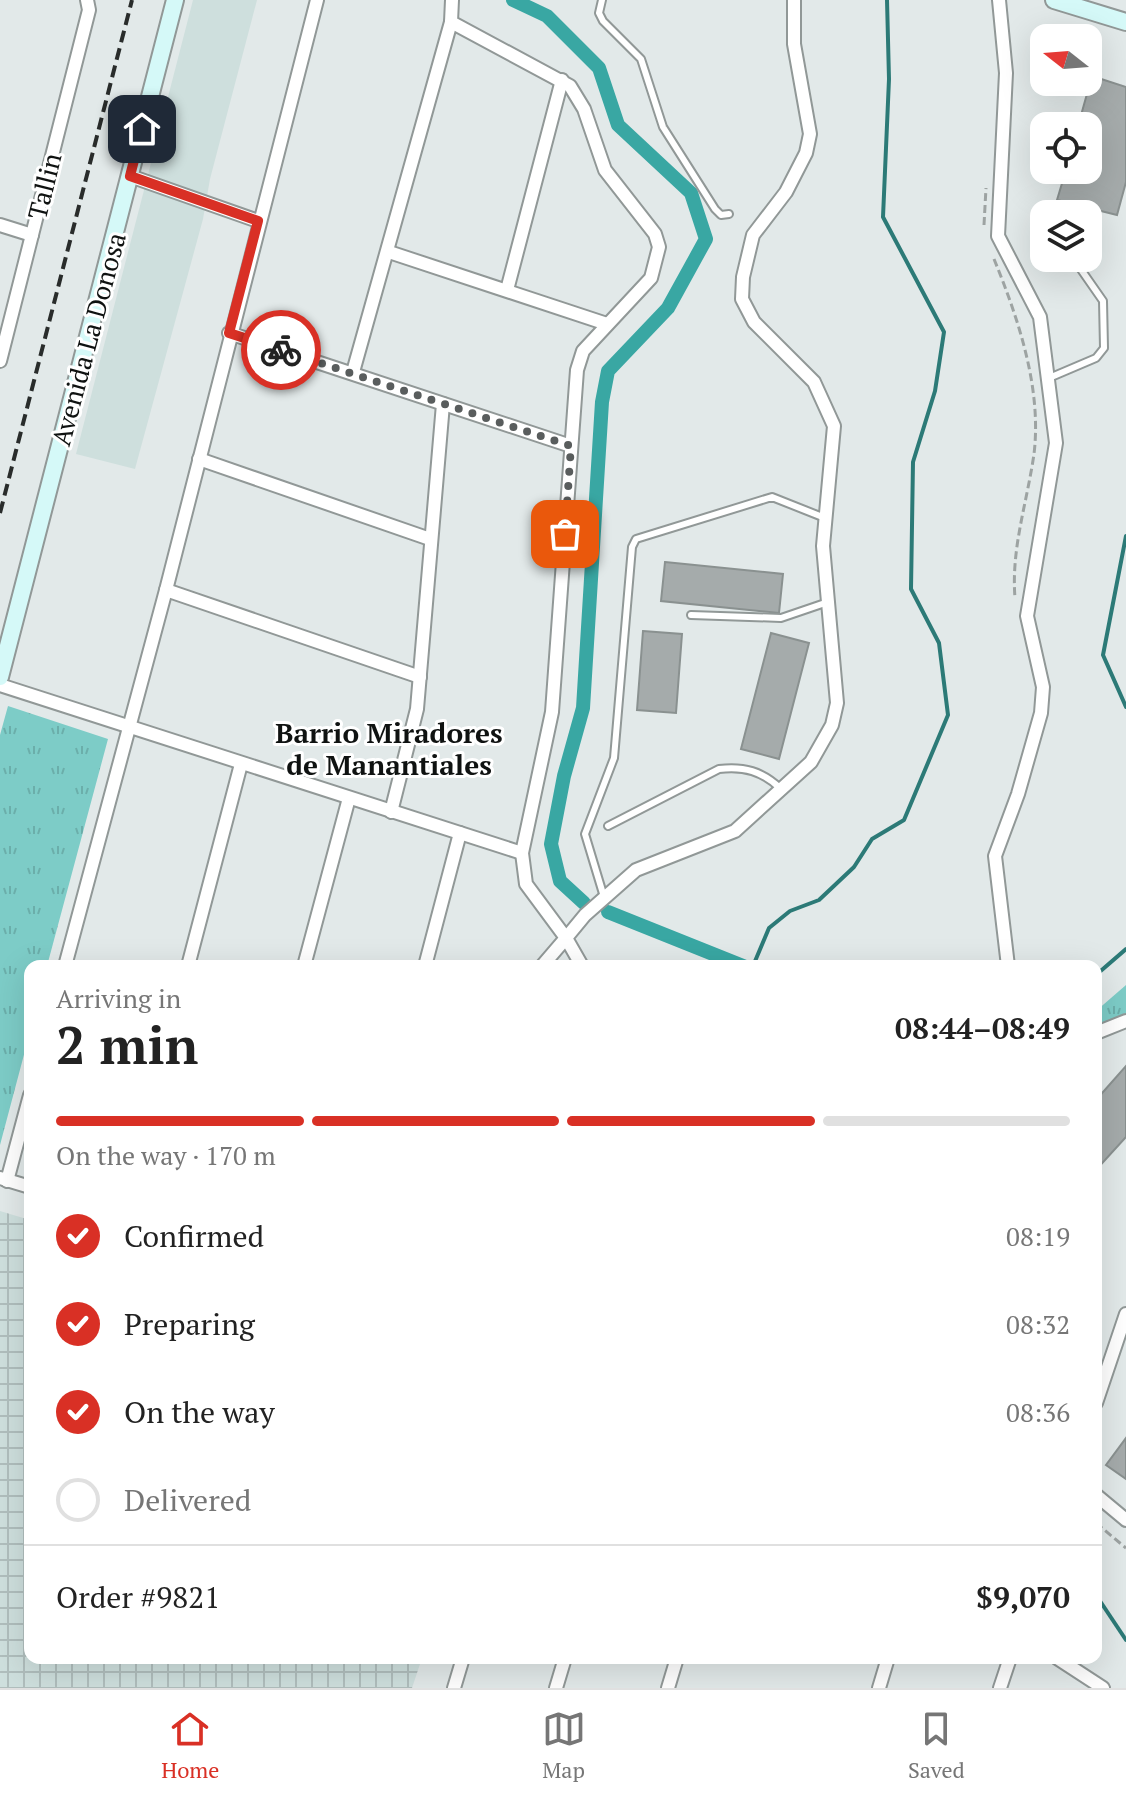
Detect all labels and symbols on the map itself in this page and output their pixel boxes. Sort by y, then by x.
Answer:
north arrow [1030,24,1102,96]
pin [108,95,176,163]
street label: Tallin [19,149,69,223]
street label: Avenida La Donosa [43,229,133,449]
courier [241,310,321,390]
pin [531,500,599,568]
district label: Barrio Miradores de Manantiales [275,714,503,783]

